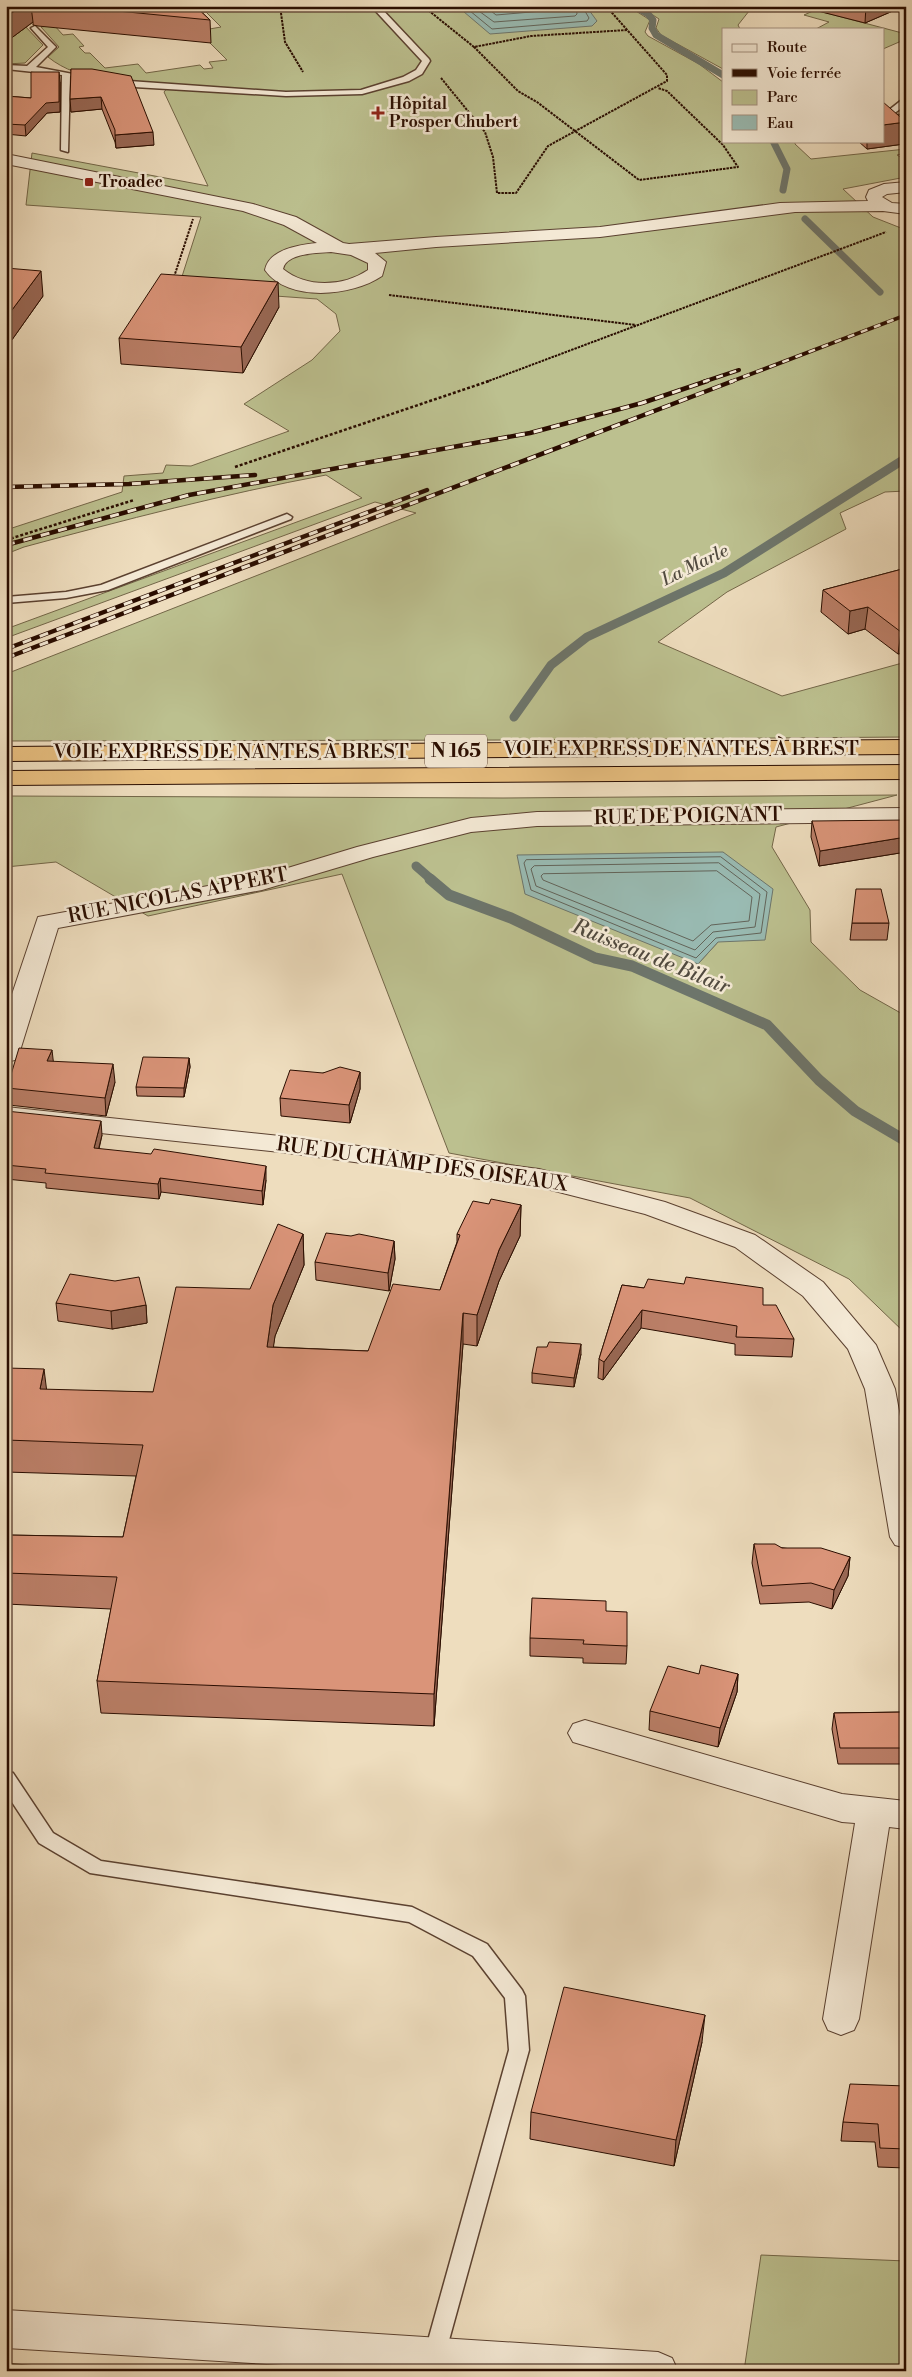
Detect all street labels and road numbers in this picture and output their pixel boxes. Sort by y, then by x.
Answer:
road number: N 165 [425,734,487,768]
street label: VOIE EXPRESS DE NANTES À BREST [502,736,859,762]
street label: VOIE EXPRESS DE NANTES À BREST [52,739,409,765]
street label: RUE DE POIGNANT [593,803,783,831]
street label: RUE NICOLAS APPERT [66,862,290,930]
street label: RUE DU CHAMP DES OISEAUX [275,1132,570,1198]

